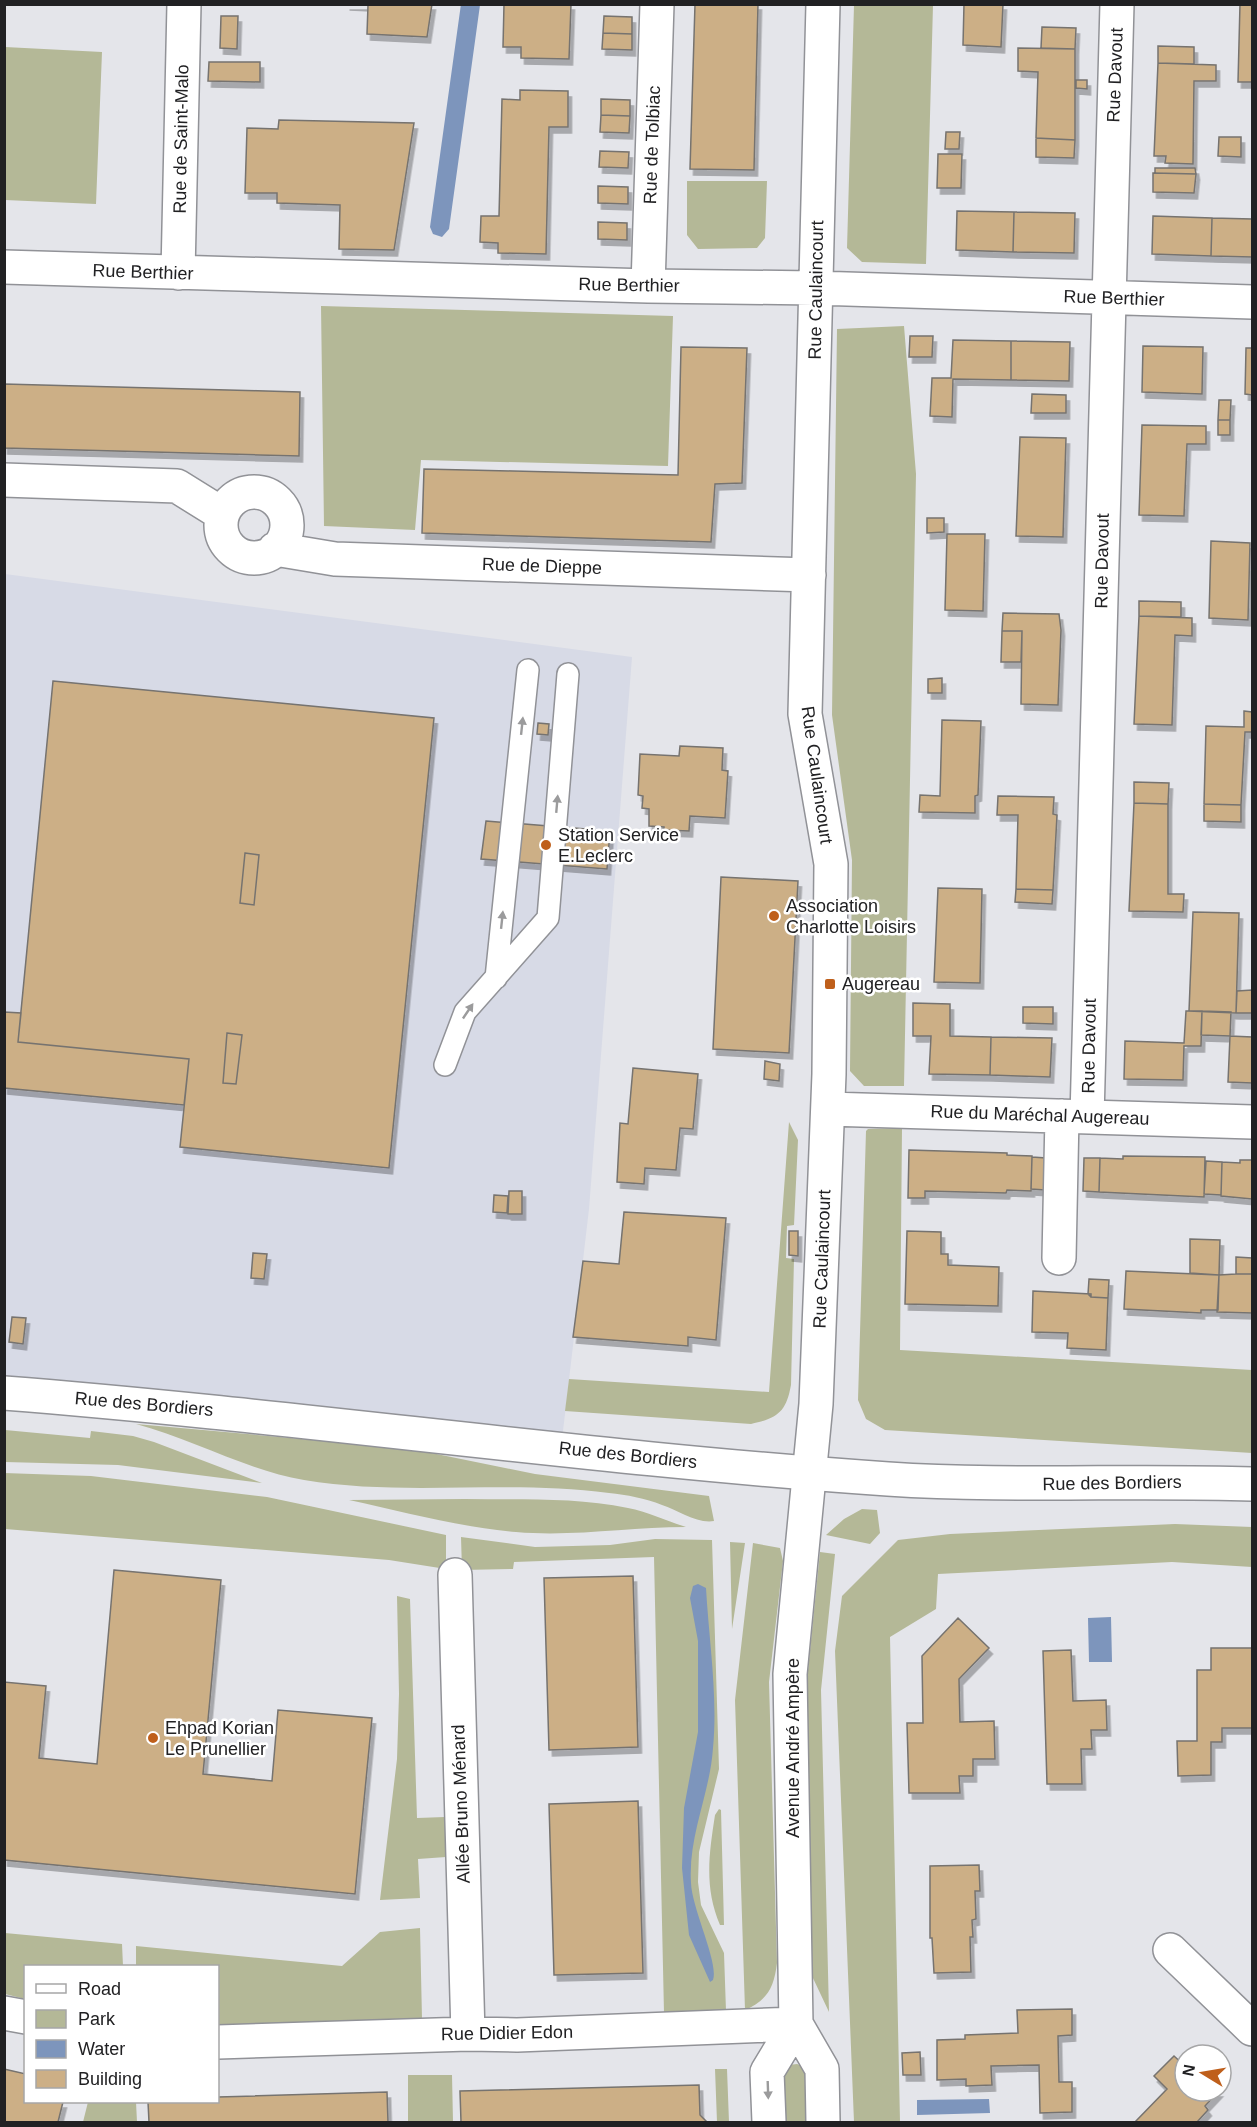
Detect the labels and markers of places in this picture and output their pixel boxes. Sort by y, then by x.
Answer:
place label: Station Service E.Leclerc [558,825,679,866]
marker: Station Service E.Leclerc [539,838,553,852]
place label: Association Charlotte Loisirs [786,896,916,937]
marker: Association Charlotte Loisirs [767,909,781,923]
place label: Augereau [842,974,920,994]
marker: Augereau [823,977,837,991]
place label: Ehpad Korian Le Prunellier [165,1718,274,1759]
marker: Ehpad Korian Le Prunellier [146,1731,160,1745]

